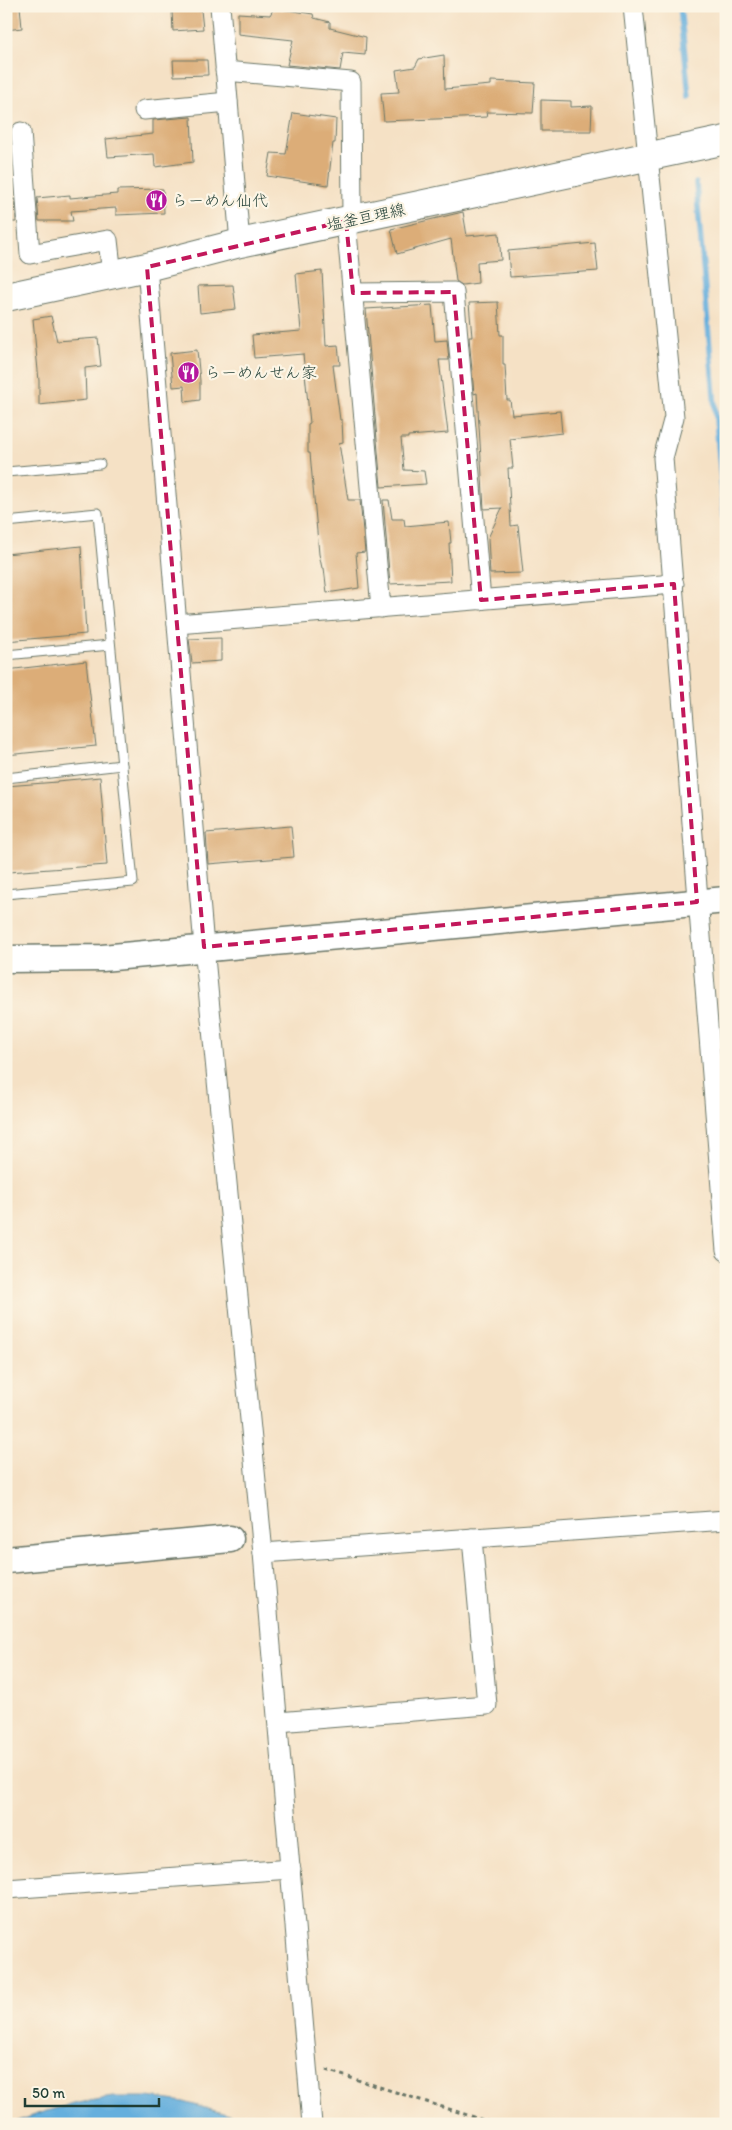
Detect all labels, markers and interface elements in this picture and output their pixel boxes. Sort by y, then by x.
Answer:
restaurant icon: らーめん仙代 [144,188,168,212]
place label: らーめん仙代 [172,191,268,210]
street label: 塩釜亘理線 [325,199,407,235]
restaurant icon: らーめんせん家 [177,360,201,384]
place label: らーめんせん家 [205,363,317,382]
scale bar [25,2075,159,2107]
text: 50 m [32,2084,65,2102]

